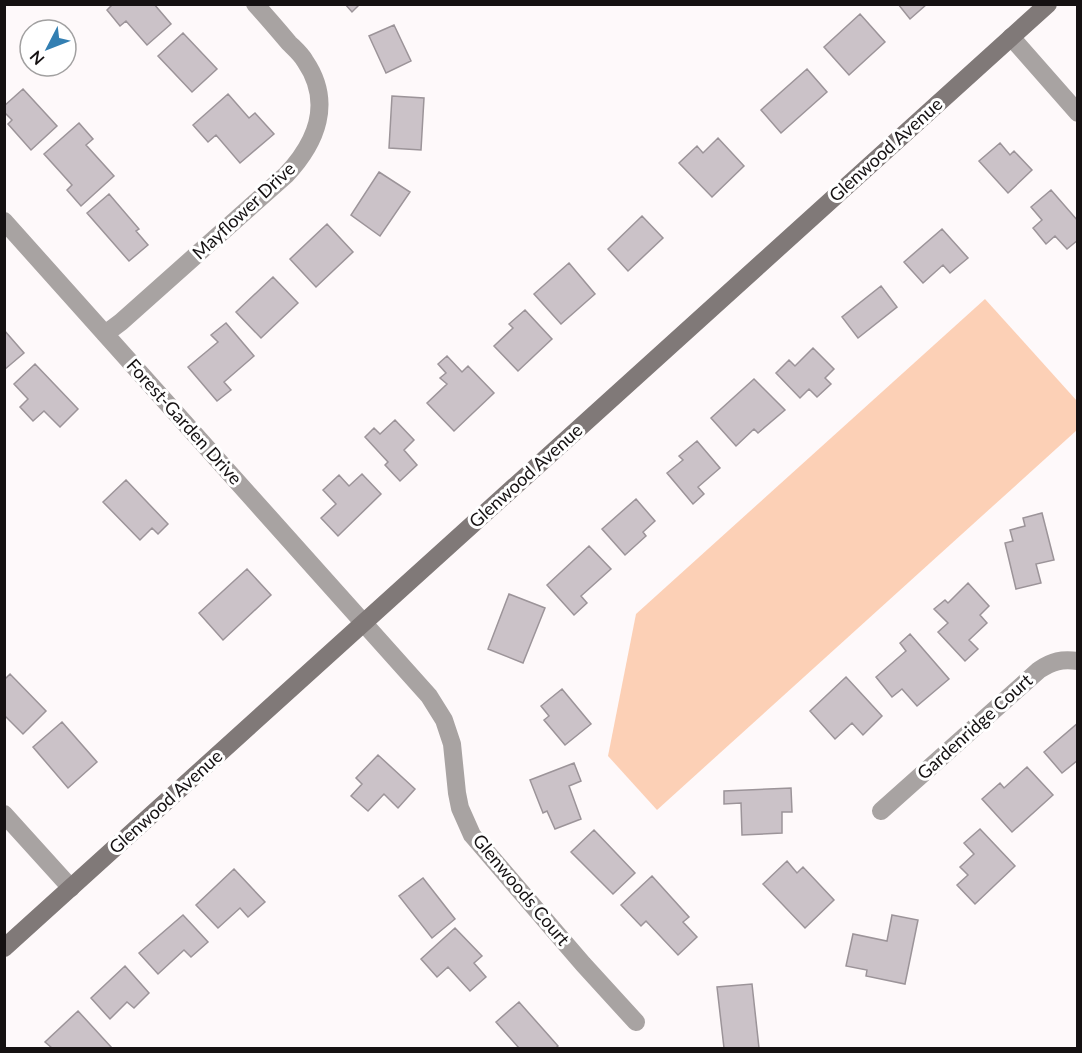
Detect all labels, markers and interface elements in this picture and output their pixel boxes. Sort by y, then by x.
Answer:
north arrow [18,18,78,78]
text: N [25,47,48,69]
street label: Glenwood Avenue [824,93,947,206]
street label: Mayflower Drive [187,157,299,263]
street label: Forest-Garden Drive [122,354,247,489]
street label: Glenwood Avenue [464,419,587,532]
street label: Gardenridge Court [912,668,1037,784]
street label: Glenwood Avenue [104,745,227,858]
street label: Glenwoods Court [469,829,575,950]

